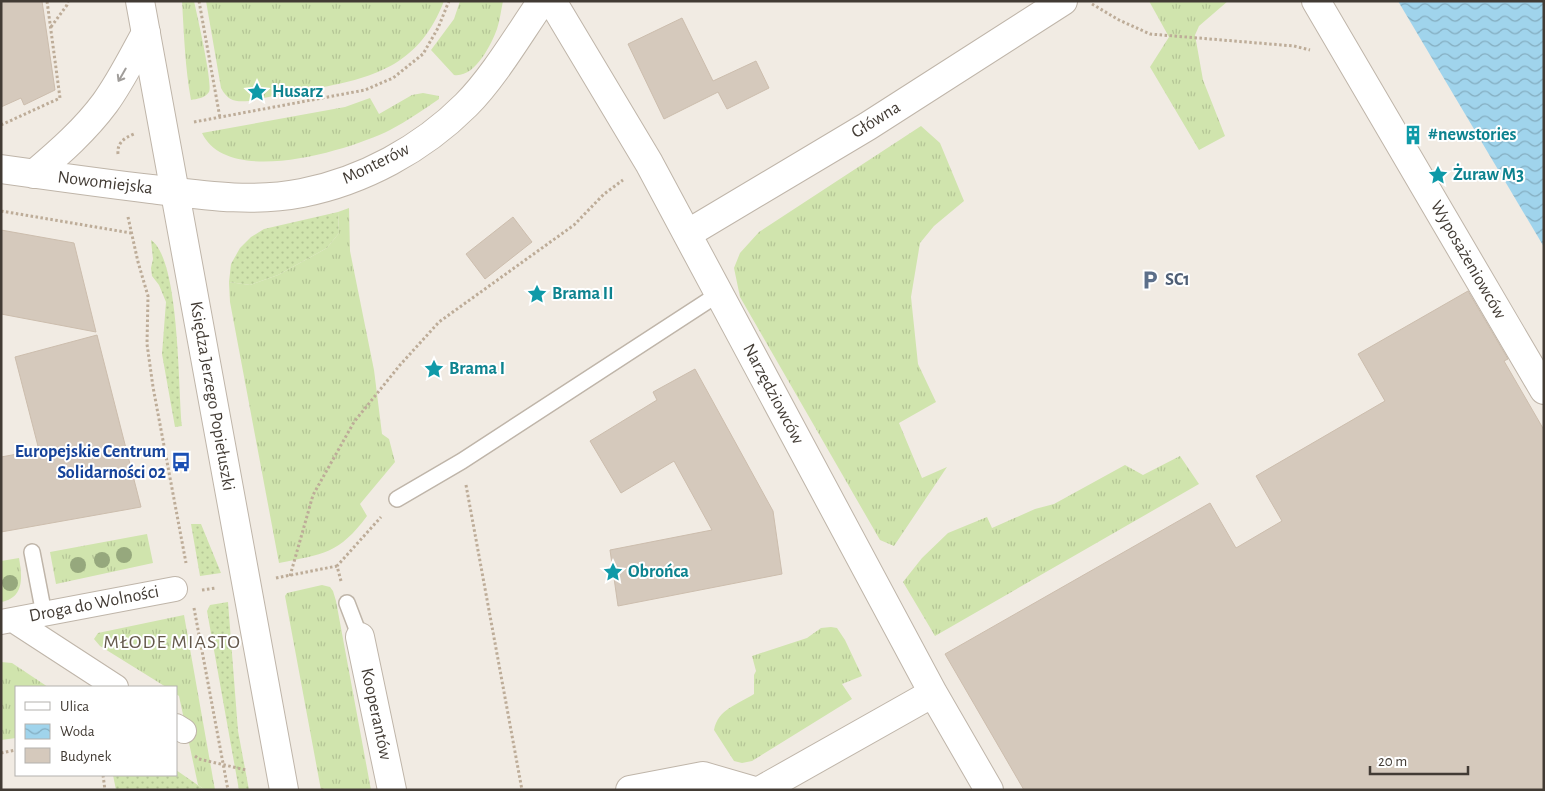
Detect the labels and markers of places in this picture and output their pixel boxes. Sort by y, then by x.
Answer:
place icon: Husarz [246,81,268,103]
place label: Husarz [272,83,323,101]
building icon: #newstories [1402,124,1424,146]
place label: #newstories [1428,126,1517,144]
place label: Żuraw M3 [1453,163,1524,184]
place icon: Żuraw M3 [1427,164,1449,186]
parking icon: SC1 [1139,269,1161,291]
place label: SC1 [1165,271,1190,289]
place icon: Brama II [526,283,548,305]
place label: Brama II [552,285,613,303]
place icon: Brama I [423,358,445,380]
place label: Brama I [449,360,505,378]
place label: Europejskie Centrum Solidarności 02 [15,443,167,482]
bus stop icon: Europejskie Centrum Solidarności 02 [170,451,192,473]
place icon: Obrońca [602,561,624,583]
place label: Obrońca [628,563,689,581]

